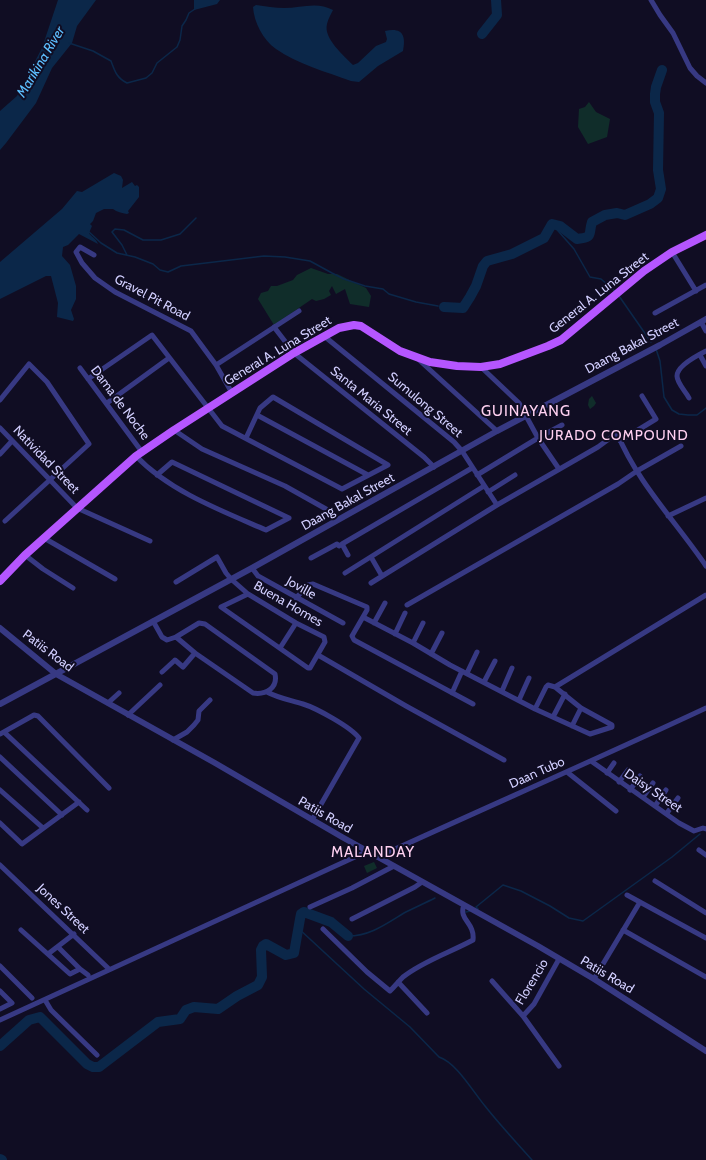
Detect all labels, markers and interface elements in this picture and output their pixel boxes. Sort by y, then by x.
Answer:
water label: Marikina River [13,24,69,100]
street label: General A. Luna Street [546,249,652,337]
street label: Gravel Pit Road [112,272,192,324]
street label: General A. Luna Street [222,313,334,389]
street label: Daang Bakal Street [582,315,682,377]
street label: Dama de Noche [87,363,153,443]
street label: Santa Maria Street [327,363,415,439]
street label: Sumulong Street [384,369,466,441]
district label: GUINAYANG [481,403,571,421]
street label: Natividad Street [10,423,82,497]
district label: JURADO COMPOUND [539,428,689,444]
street label: Daang Bakal Street [299,470,397,534]
street label: Joville [283,573,319,603]
street label: Buena Homes [251,578,325,630]
street label: Patiis Road [19,627,77,675]
street label: Daan Tubo [507,754,567,792]
street label: Daisy Street [621,766,685,816]
street label: Patiis Road [295,793,355,837]
district label: MALANDAY [331,844,415,862]
street label: Jones Street [34,881,92,937]
street label: Patiis Road [577,953,637,997]
street label: Florencio [512,956,552,1008]

